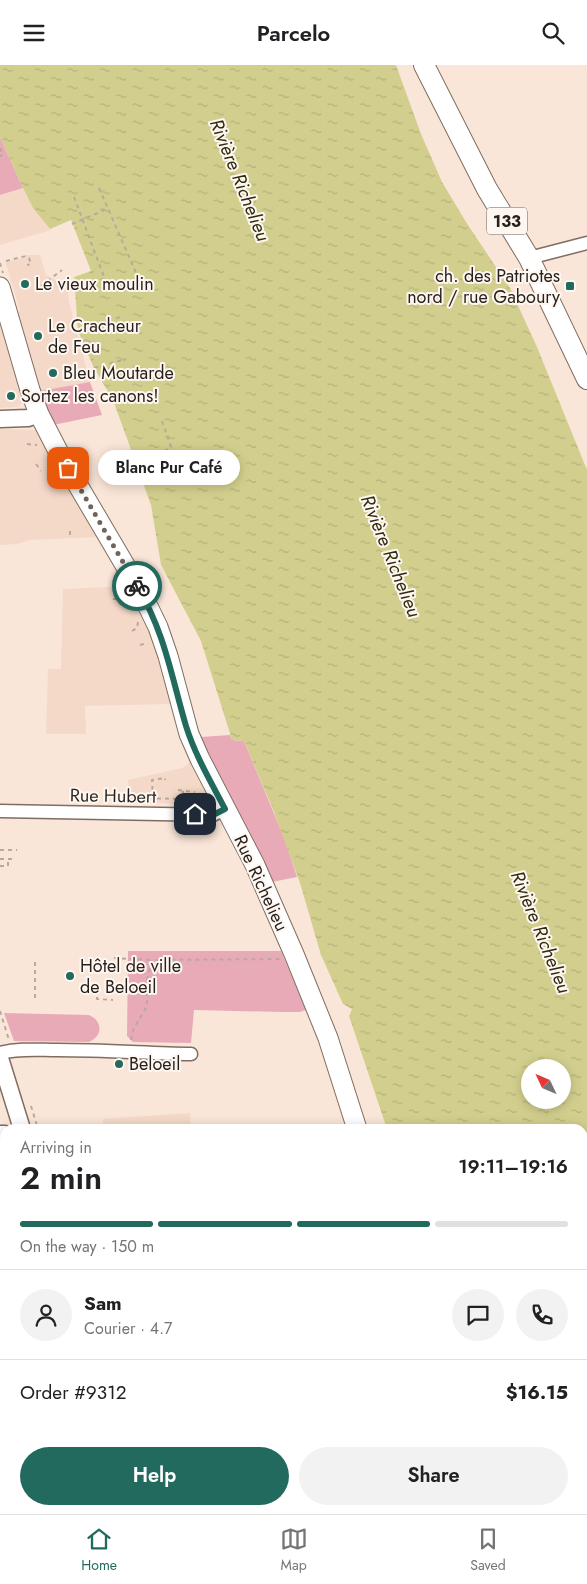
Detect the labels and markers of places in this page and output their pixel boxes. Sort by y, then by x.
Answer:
place label: ch. des Patriotes nord / rue Gaboury [407,263,560,310]
place label: Le vieux moulin [35,271,154,297]
marker: Le vieux moulin [19,278,31,290]
marker: ch. des Patriotes nord / rue Gaboury [564,280,576,292]
place label: Le Cracheur de Feu [48,313,142,360]
marker: Le Cracheur de Feu [32,330,44,342]
place label: Bleu Moutarde [63,360,174,386]
marker: Bleu Moutarde [47,367,59,379]
place label: Sortez les canons! [21,383,159,409]
marker: Sortez les canons! [5,390,17,402]
pin [47,447,89,489]
callout: Blanc Pur Café [98,451,240,485]
pin [174,793,216,835]
place label: Hôtel de ville de Beloeil [80,953,181,1000]
marker: Hôtel de ville de Beloeil [64,970,76,982]
place label: Beloeil [129,1051,180,1077]
marker: Beloeil [113,1058,125,1070]

